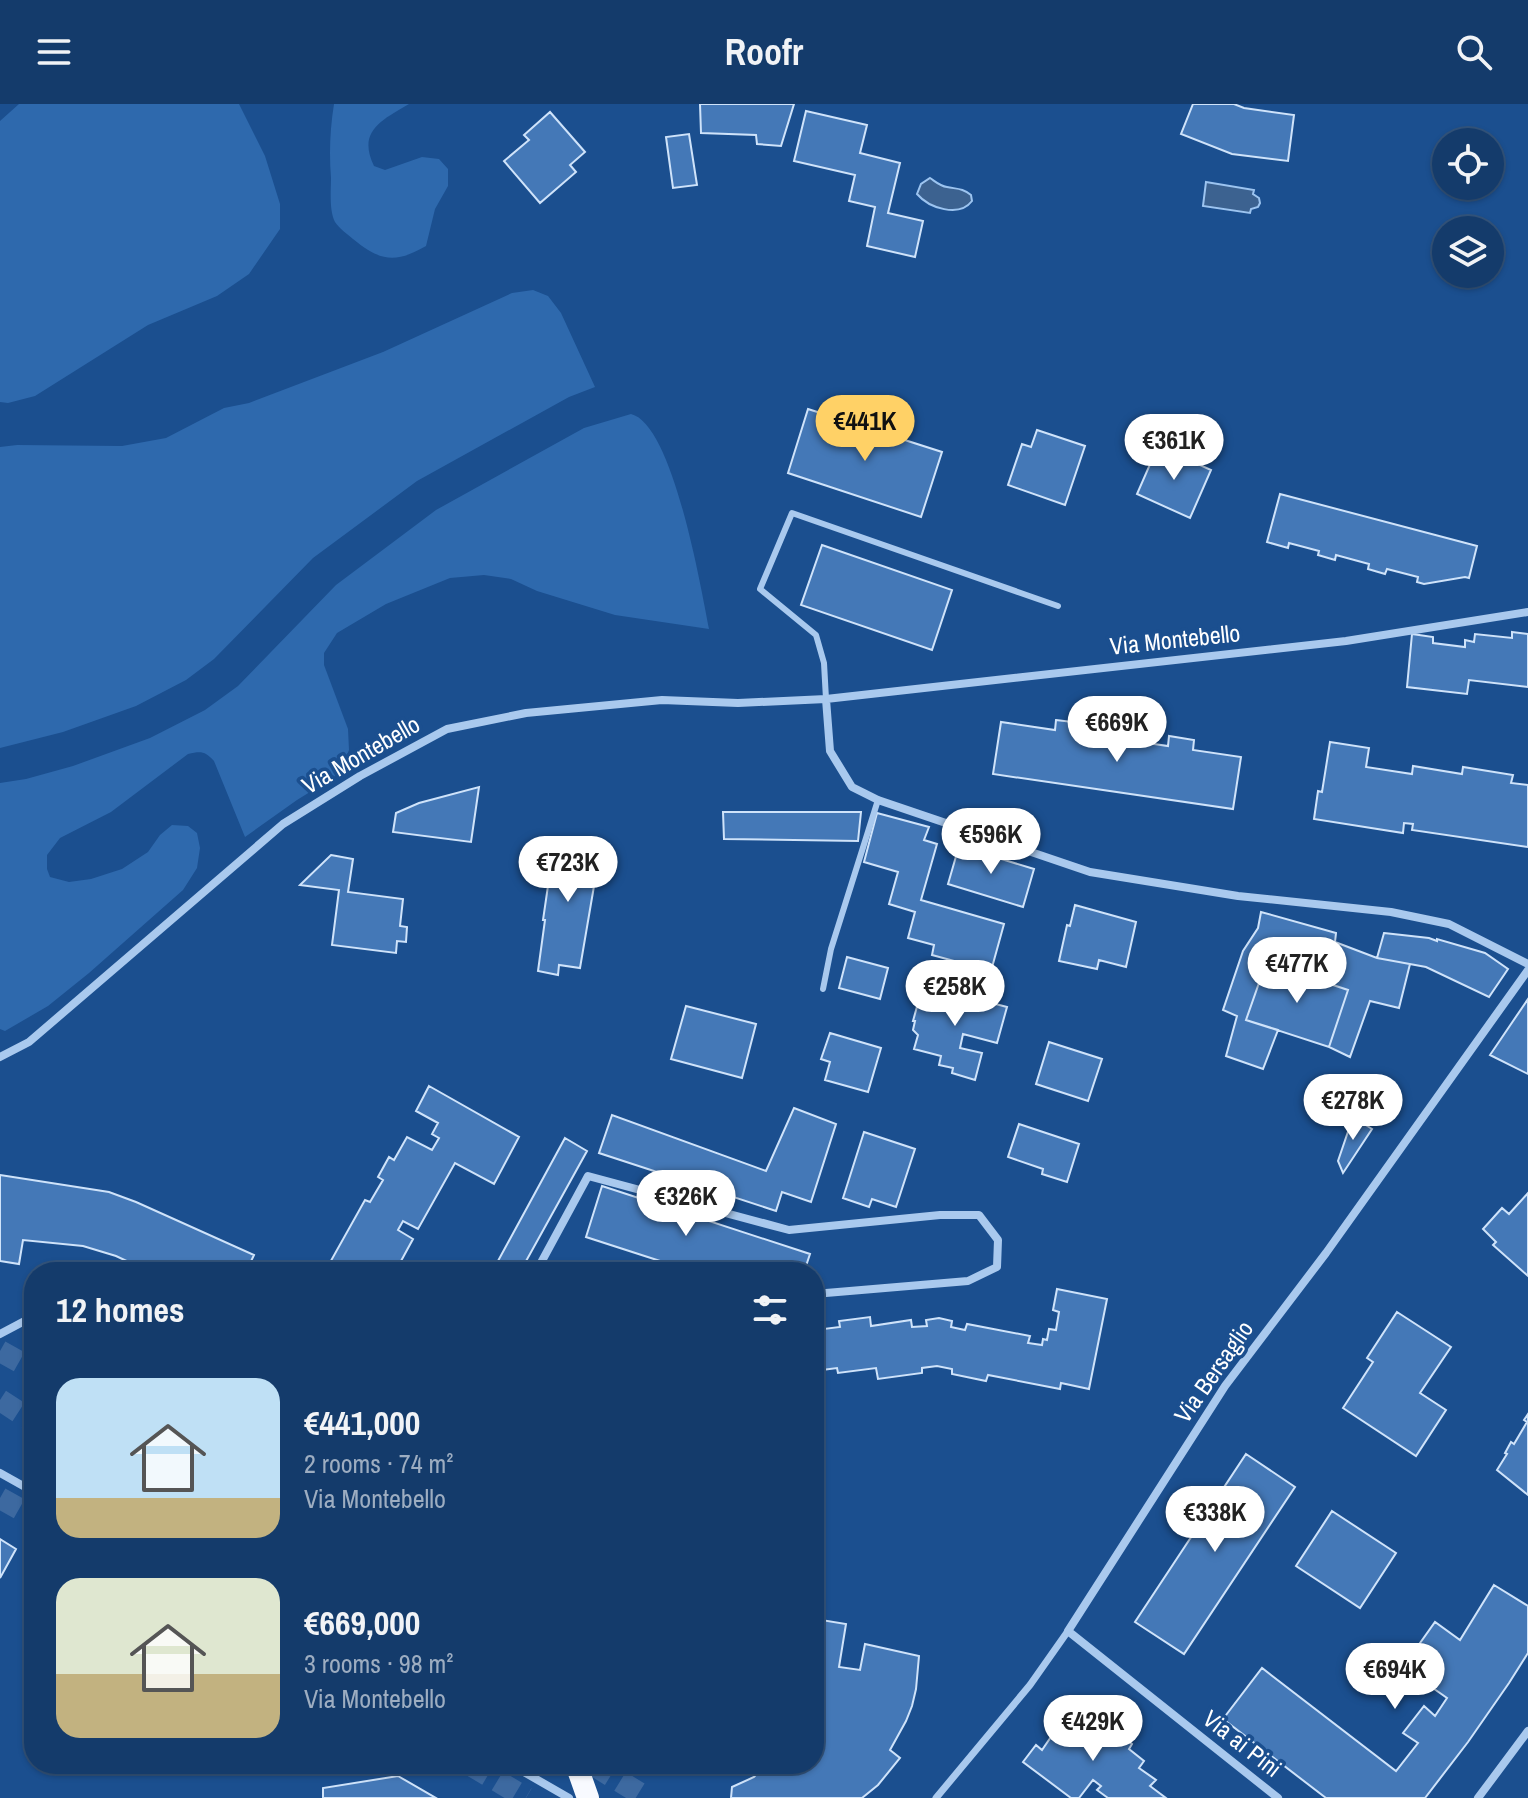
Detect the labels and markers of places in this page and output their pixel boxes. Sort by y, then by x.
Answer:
pin: €441K [809,395,921,463]
pin: €361K [1118,414,1230,482]
pin: €669K [1061,696,1173,764]
pin: €596K [935,808,1047,876]
pin: €723K [512,836,624,904]
pin: €477K [1241,937,1353,1005]
pin: €258K [899,960,1011,1028]
pin: €278K [1297,1074,1409,1142]
pin: €326K [630,1170,742,1238]
pin: €338K [1159,1486,1271,1554]
pin: €694K [1339,1643,1451,1711]
pin: €429K [1037,1695,1149,1763]

